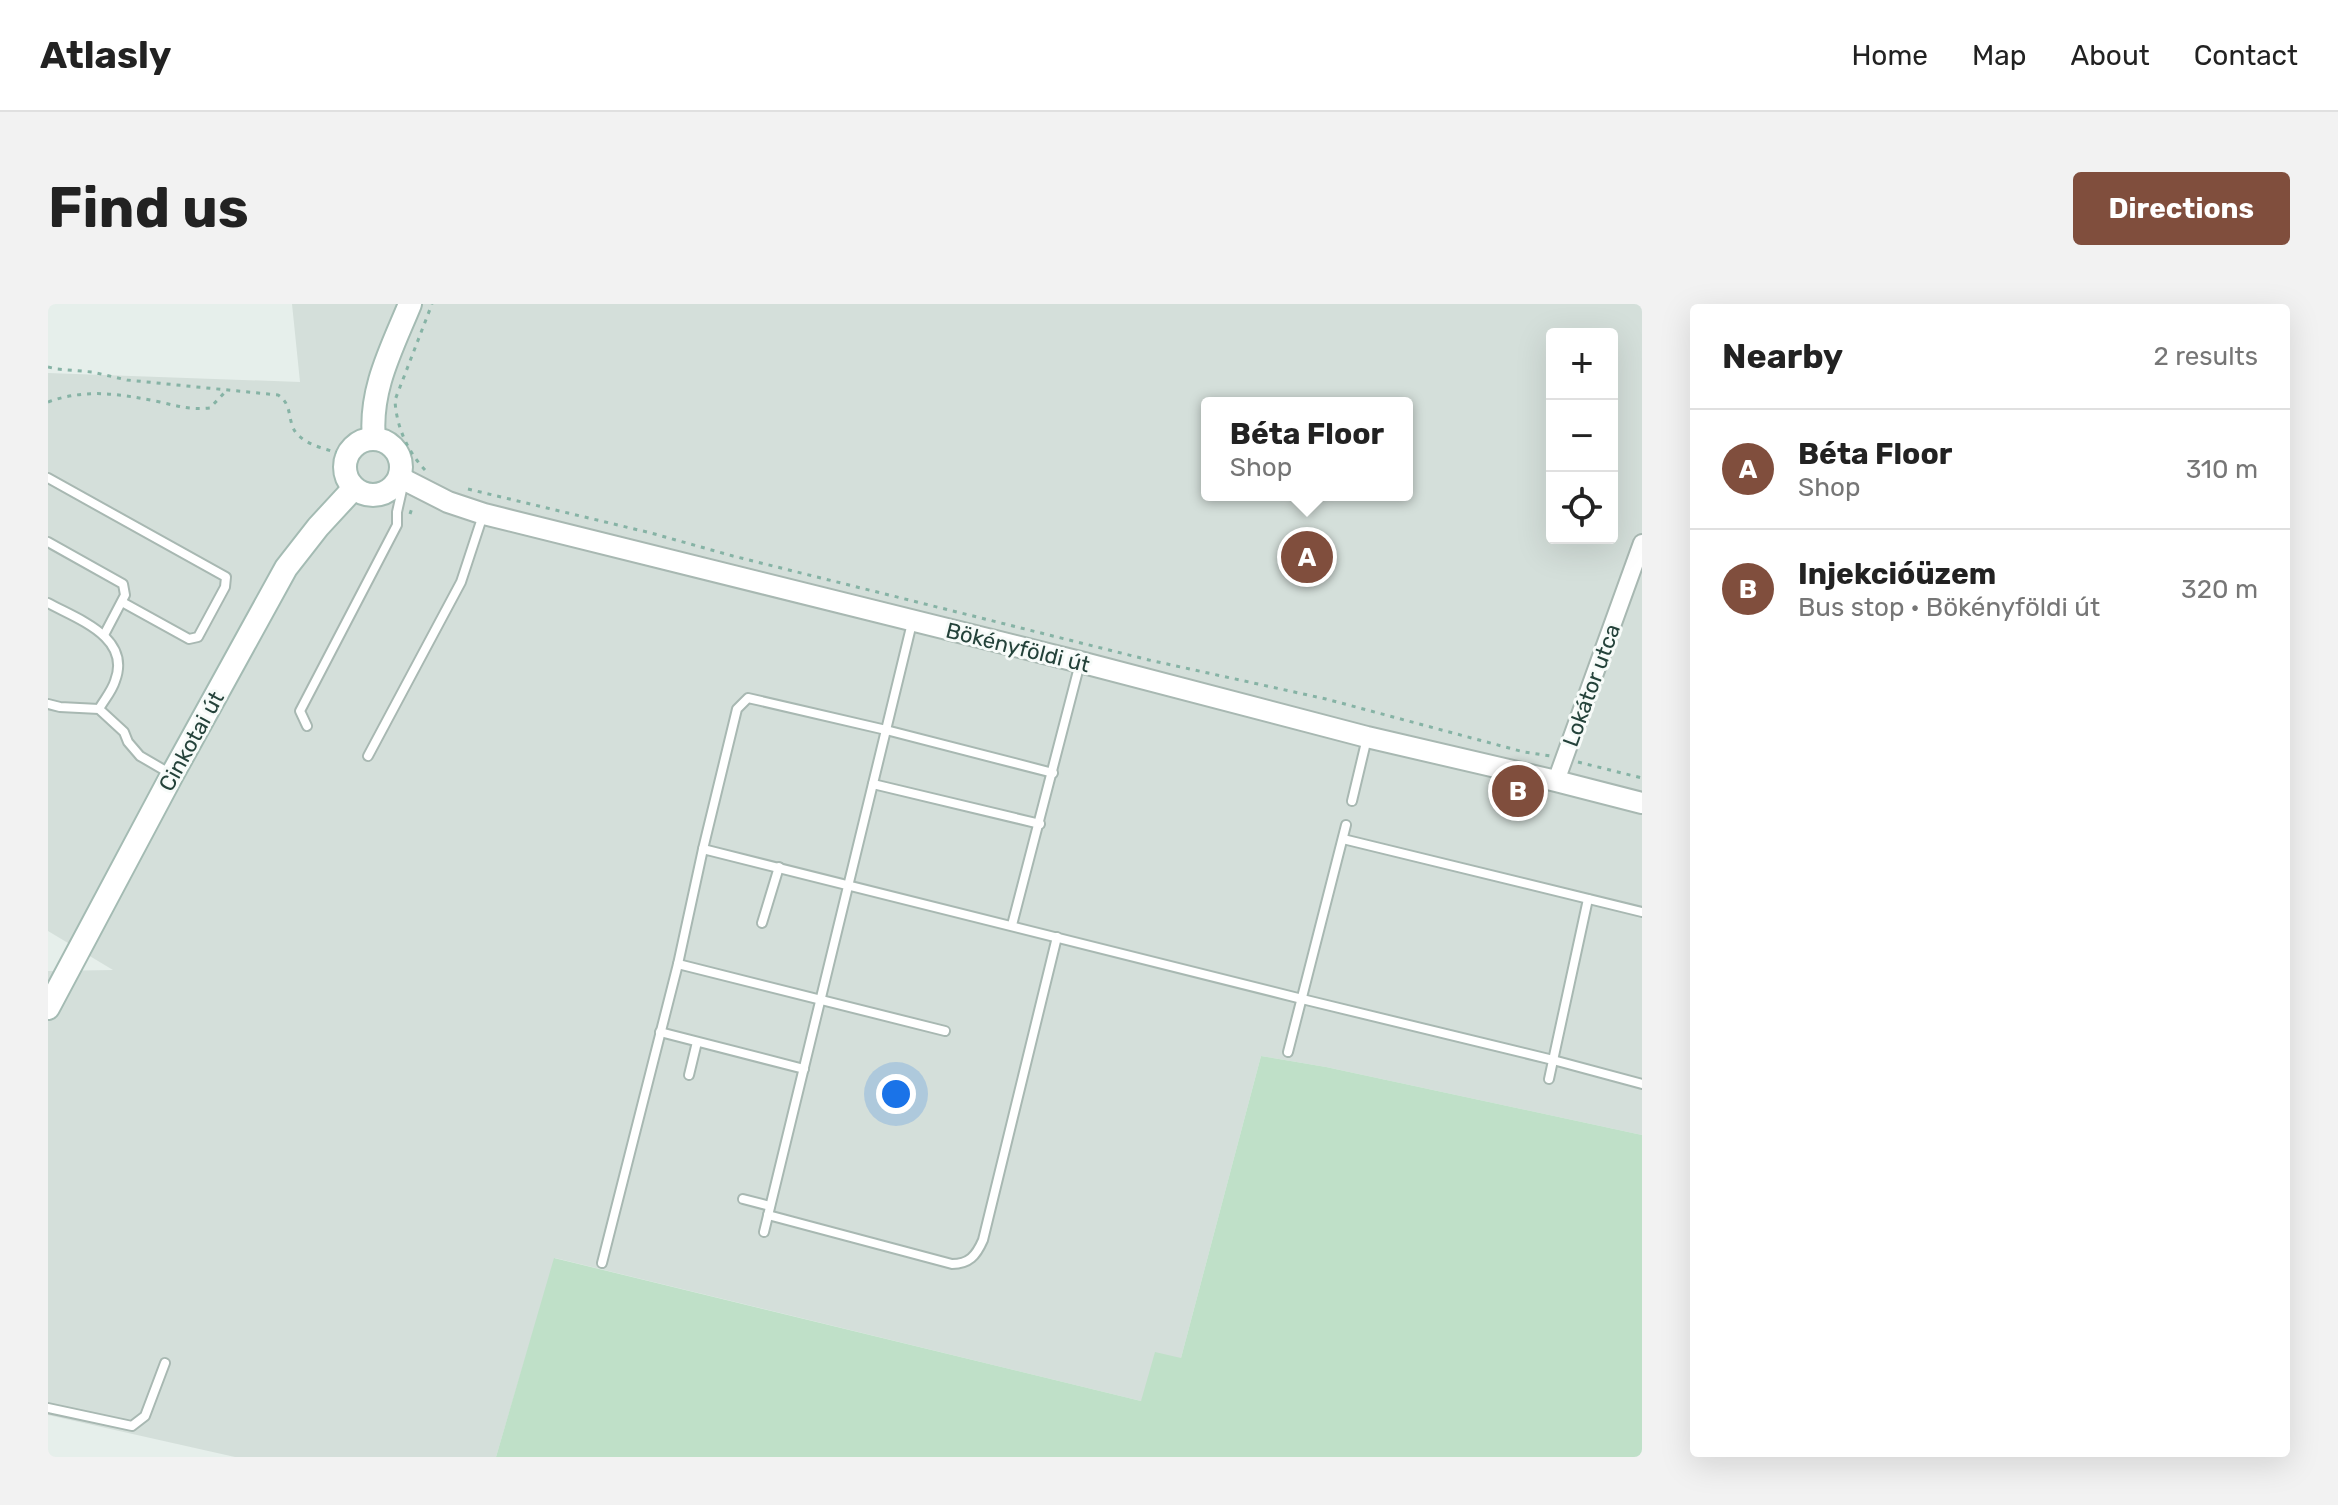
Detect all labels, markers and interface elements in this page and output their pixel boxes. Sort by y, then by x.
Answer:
text: Atlasly [40,32,172,78]
text: Home [1851,39,1928,72]
text: Map [1972,39,2026,72]
text: About [2070,39,2150,72]
text: Contact [2194,39,2298,72]
button: Directions [2073,172,2290,245]
text: Find us [48,175,249,241]
map controls [1546,328,1618,544]
button: + [1546,328,1618,400]
text: Nearby [1722,336,1843,377]
text: 2 results [2154,341,2258,372]
popup [1201,397,1413,501]
button: − [1546,400,1618,472]
text: Béta Floor [1230,416,1384,452]
text: Béta Floor [1798,436,1952,472]
text: Shop [1230,452,1292,483]
text: A [1739,454,1757,485]
text: 310 m [2186,454,2258,485]
button: locate [1546,472,1618,544]
text: Shop [1798,472,1860,503]
pin: A [1281,527,1333,587]
text: Injekcióüzem [1798,556,1996,592]
text: B [1739,574,1757,605]
text: 320 m [2181,574,2258,605]
text: Bus stop · Bökényföldi út [1798,592,2100,623]
street label: Bökényföldi út [943,617,1093,679]
street label: Lokátor utca [1557,620,1626,750]
street label: Cinkotai út [153,686,230,796]
pin: B [1492,761,1544,821]
your location [876,1074,916,1114]

